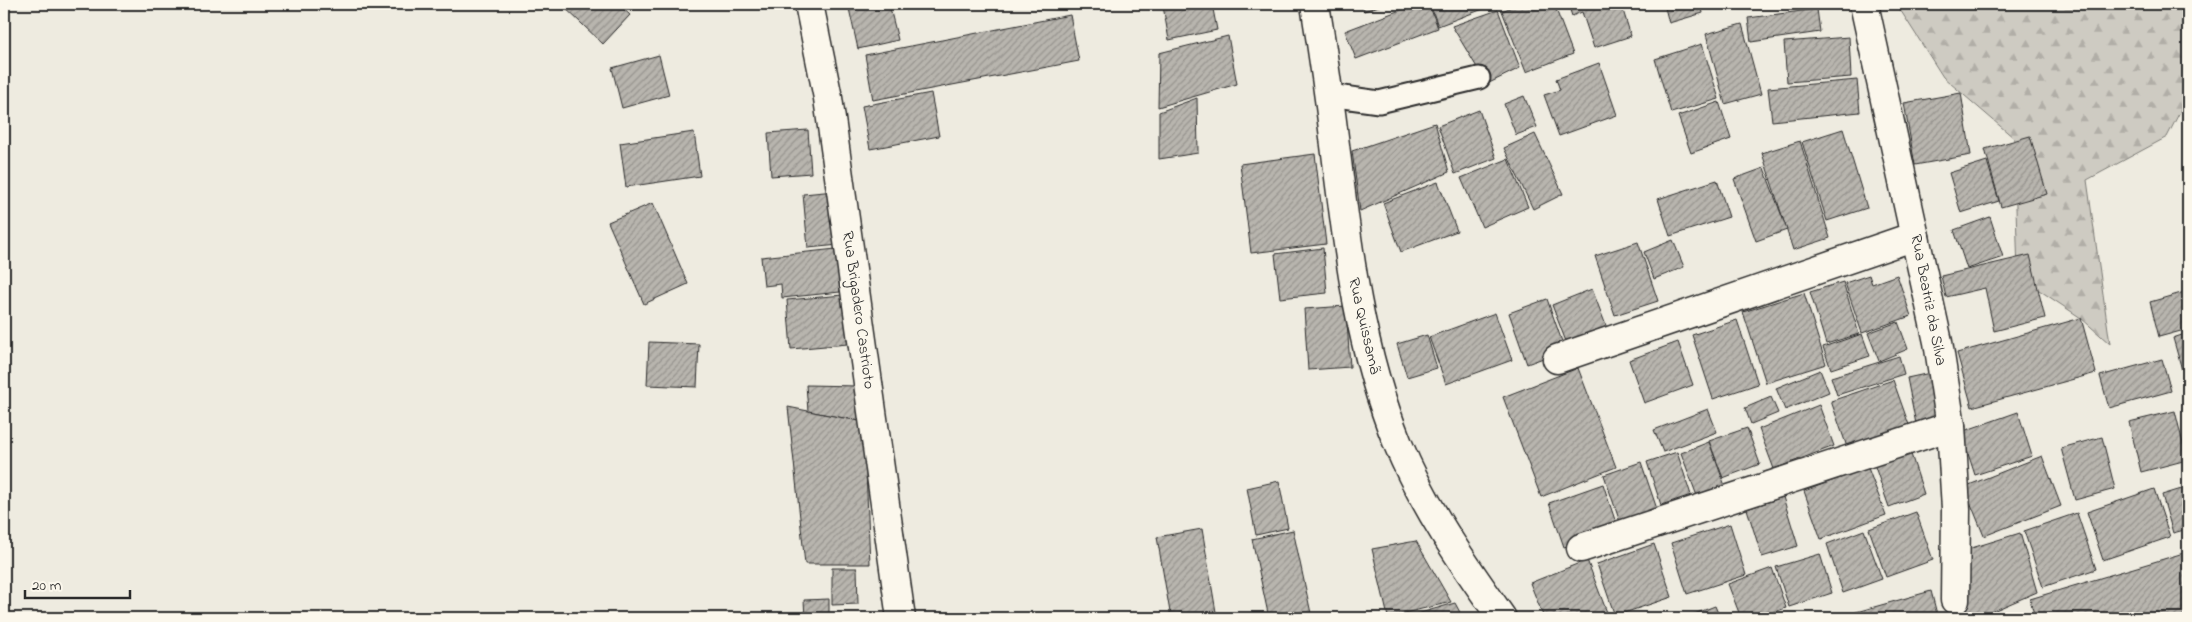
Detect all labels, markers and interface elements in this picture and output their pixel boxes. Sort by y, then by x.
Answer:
street label: Rua Brigadero Castrioto [835,229,881,391]
street label: Rua Beatriz da Silva [1903,232,1953,368]
street label: Rua Quissamã [1341,275,1387,377]
scale bar [25,567,130,599]
text: 20 m [32,575,62,597]

